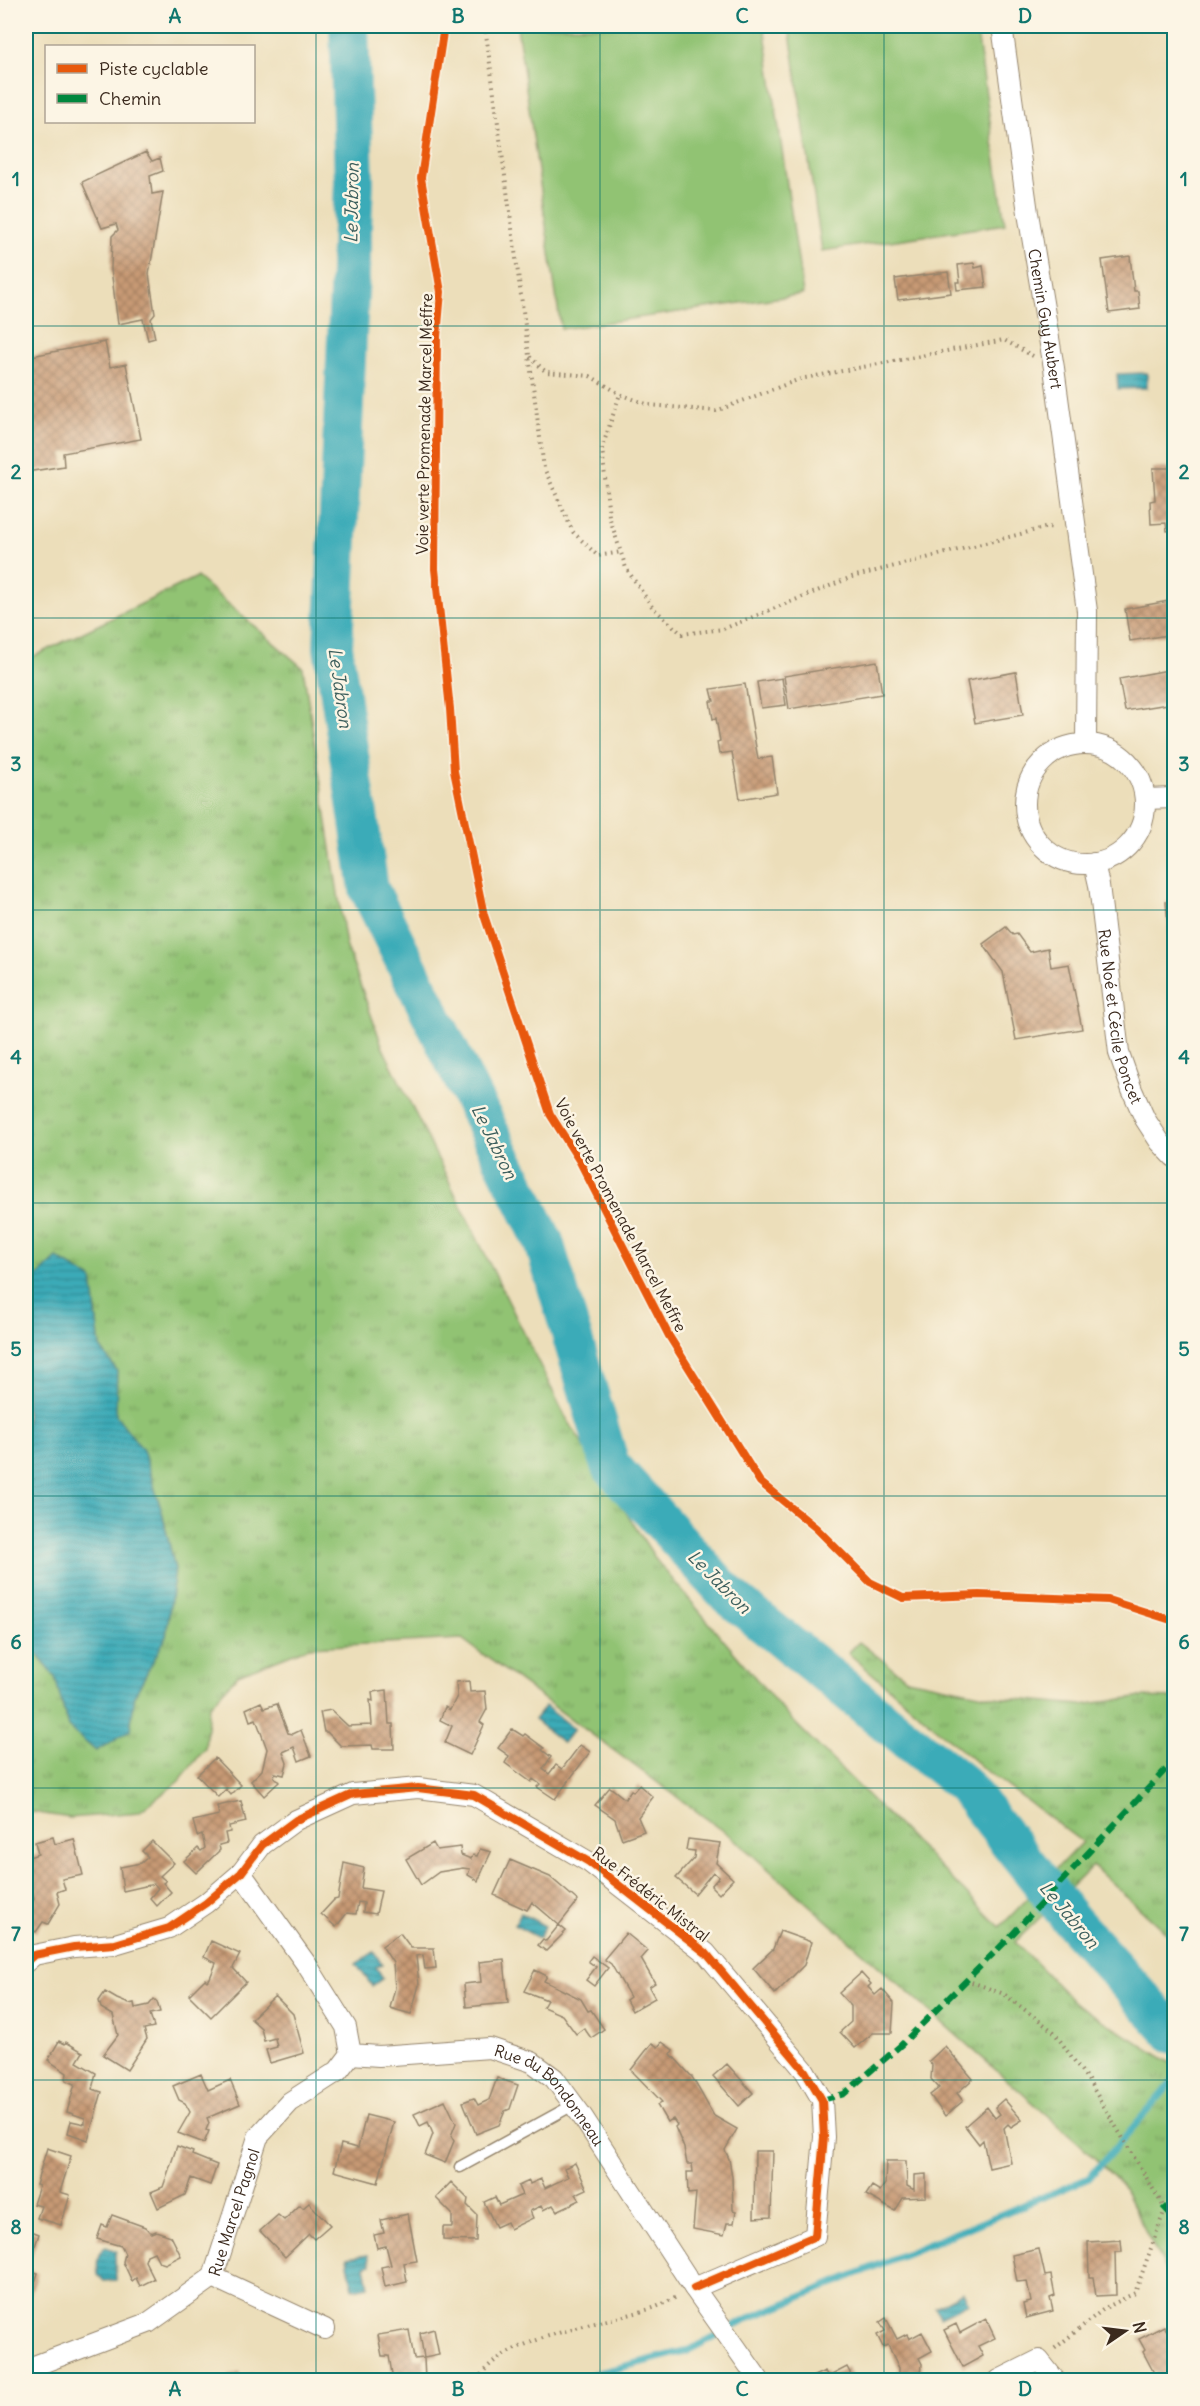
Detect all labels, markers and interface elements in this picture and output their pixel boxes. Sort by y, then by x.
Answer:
text: A [169,3,182,28]
text: B [451,3,465,28]
text: C [735,3,749,28]
text: D [1018,3,1032,28]
legend [45,45,255,123]
text: Piste cyclable [99,57,208,80]
text: Chemin [99,87,161,110]
water label: Le Jabron [339,162,364,243]
text: 1 [12,166,20,191]
text: 1 [1180,166,1188,191]
street label: Chemin Guy Aubert [1024,247,1067,391]
street label: Voie verte Promenade Marcel Meffre [412,293,436,555]
text: 2 [11,459,22,484]
text: 2 [1179,459,1190,484]
water label: Le Jabron [324,647,358,730]
text: 3 [10,751,22,776]
text: 3 [1178,751,1190,776]
street label: Rue Noé et Cécile Poncet [1094,928,1147,1107]
text: 4 [10,1044,22,1069]
text: 4 [1178,1044,1190,1069]
street label: Voie verte Promenade Marcel Meffre [551,1095,691,1335]
water label: Le Jabron [467,1101,523,1183]
text: 5 [10,1336,22,1361]
text: 5 [1178,1336,1190,1361]
water label: Le Jabron [683,1545,756,1619]
text: 6 [10,1629,22,1654]
text: 6 [1178,1629,1190,1654]
street label: Rue Frédéric Mistral [588,1842,714,1946]
water label: Le Jabron [1035,1877,1104,1953]
text: 7 [11,1921,21,1946]
text: 7 [1179,1921,1189,1946]
street label: Rue du Bondonneau [492,2040,609,2150]
street label: Rue Marcel Pagnol [204,2146,264,2279]
text: 8 [10,2214,22,2239]
text: 8 [1178,2214,1190,2239]
north arrow [1095,2301,1155,2361]
text: N [1129,2320,1151,2335]
text: A [169,2376,182,2401]
text: B [451,2376,465,2401]
text: C [735,2376,749,2401]
text: D [1018,2376,1032,2401]

